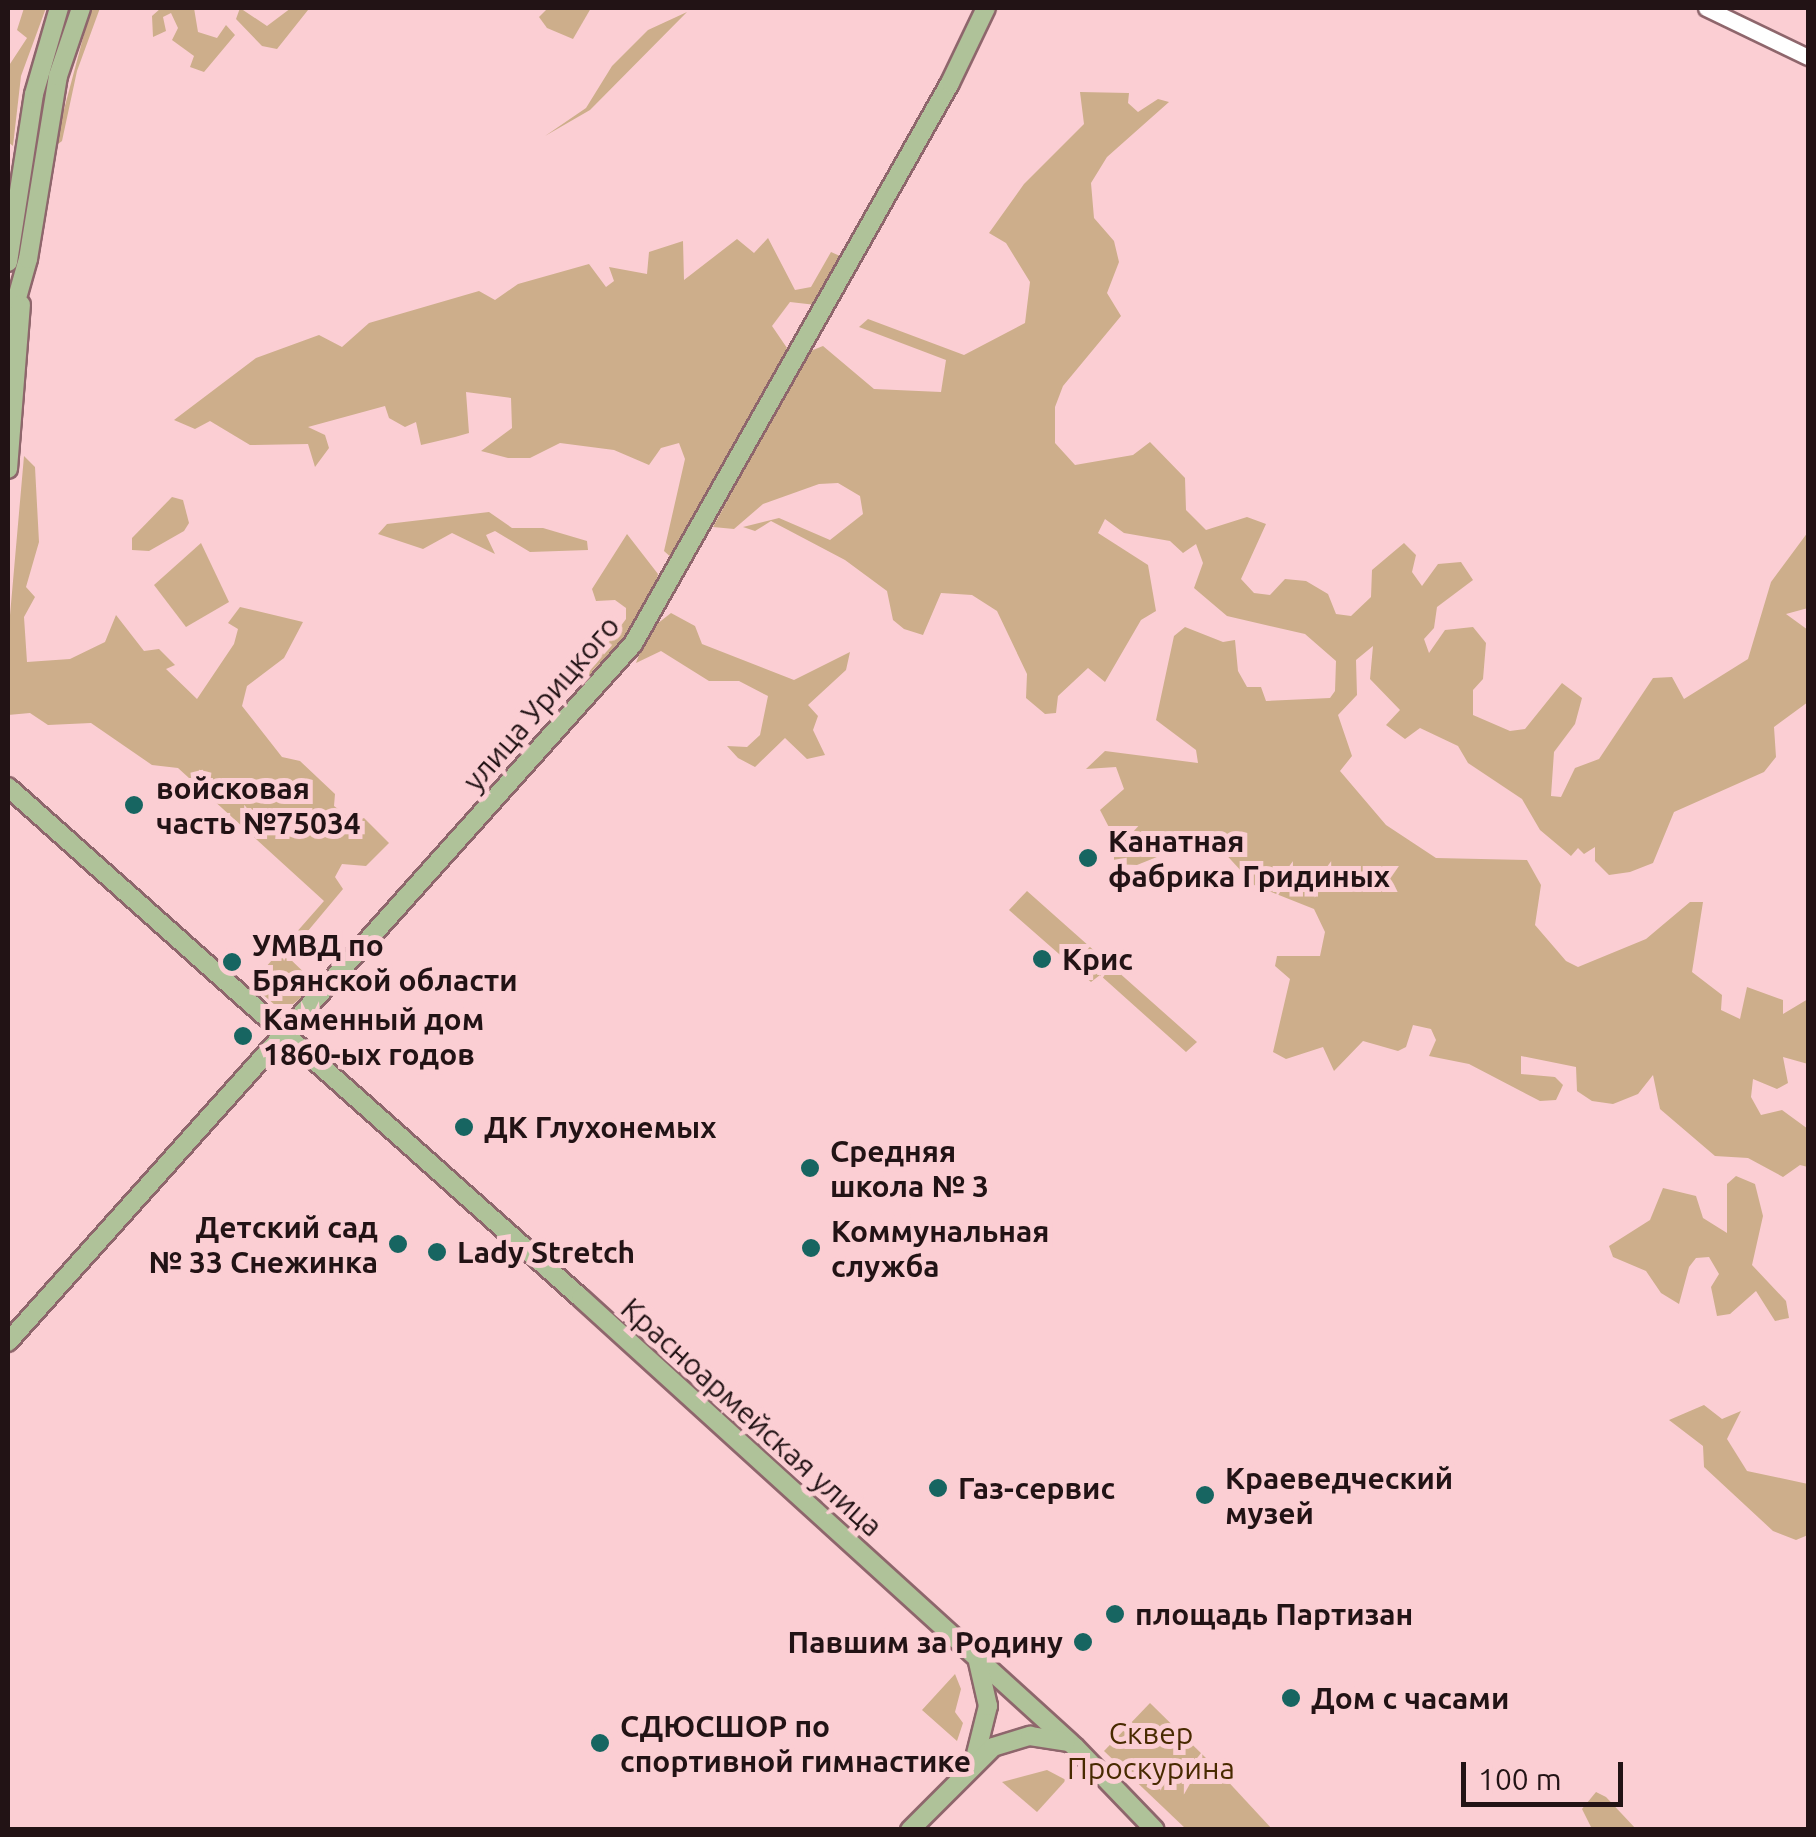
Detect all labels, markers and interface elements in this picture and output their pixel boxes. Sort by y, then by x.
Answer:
street label: улица Урицкого [455,608,627,798]
place label: войсковая часть №75034 [156,770,361,840]
marker: войсковая часть №75034 [121,792,147,818]
place label: Канатная фабрика Гридиных [1108,823,1390,894]
marker: Канатная фабрика Гридиных [1077,847,1099,869]
place label: УМВД по Брянской области [252,927,518,998]
place label: Крис [1062,941,1133,977]
marker: Крис [1031,948,1053,970]
marker: УМВД по Брянской области [221,951,243,973]
place label: Каменный дом 1860-ых годов [263,1001,484,1072]
marker: Каменный дом 1860-ых годов [232,1025,254,1047]
place label: ДК Глухонемых [484,1109,716,1145]
marker: ДК Глухонемых [453,1116,475,1138]
place label: Средняя школа № 3 [830,1133,989,1204]
marker: Средняя школа № 3 [799,1157,821,1179]
place label: Детский сад № 33 Снежинка [148,1209,378,1280]
place label: Коммунальная служба [831,1213,1049,1284]
marker: Детский сад № 33 Снежинка [387,1233,409,1255]
place label: Lady Stretch [457,1234,635,1270]
marker: Коммунальная служба [800,1237,822,1259]
marker: Lady Stretch [426,1241,448,1263]
street label: Красноармейская улица [614,1290,890,1544]
place label: Краеведческий музей [1225,1460,1453,1530]
place label: Газ-сервис [958,1470,1115,1506]
marker: Газ-сервис [927,1477,949,1499]
marker: Краеведческий музей [1194,1484,1216,1506]
place label: площадь Партизан [1135,1596,1413,1632]
marker: площадь Партизан [1104,1603,1126,1625]
place label: Павшим за Родину [788,1624,1063,1660]
marker: Павшим за Родину [1072,1631,1094,1653]
place label: Дом с часами [1311,1680,1509,1716]
marker: Дом с часами [1280,1687,1302,1709]
place label: СДЮСШОР по спортивной гимнастике [620,1708,971,1778]
park label: Сквер Проскурина [1067,1715,1235,1786]
marker: СДЮСШОР по спортивной гимнастике [589,1732,611,1754]
scale bar [1466,1742,1628,1804]
text: 100 m [1478,1762,1562,1796]

